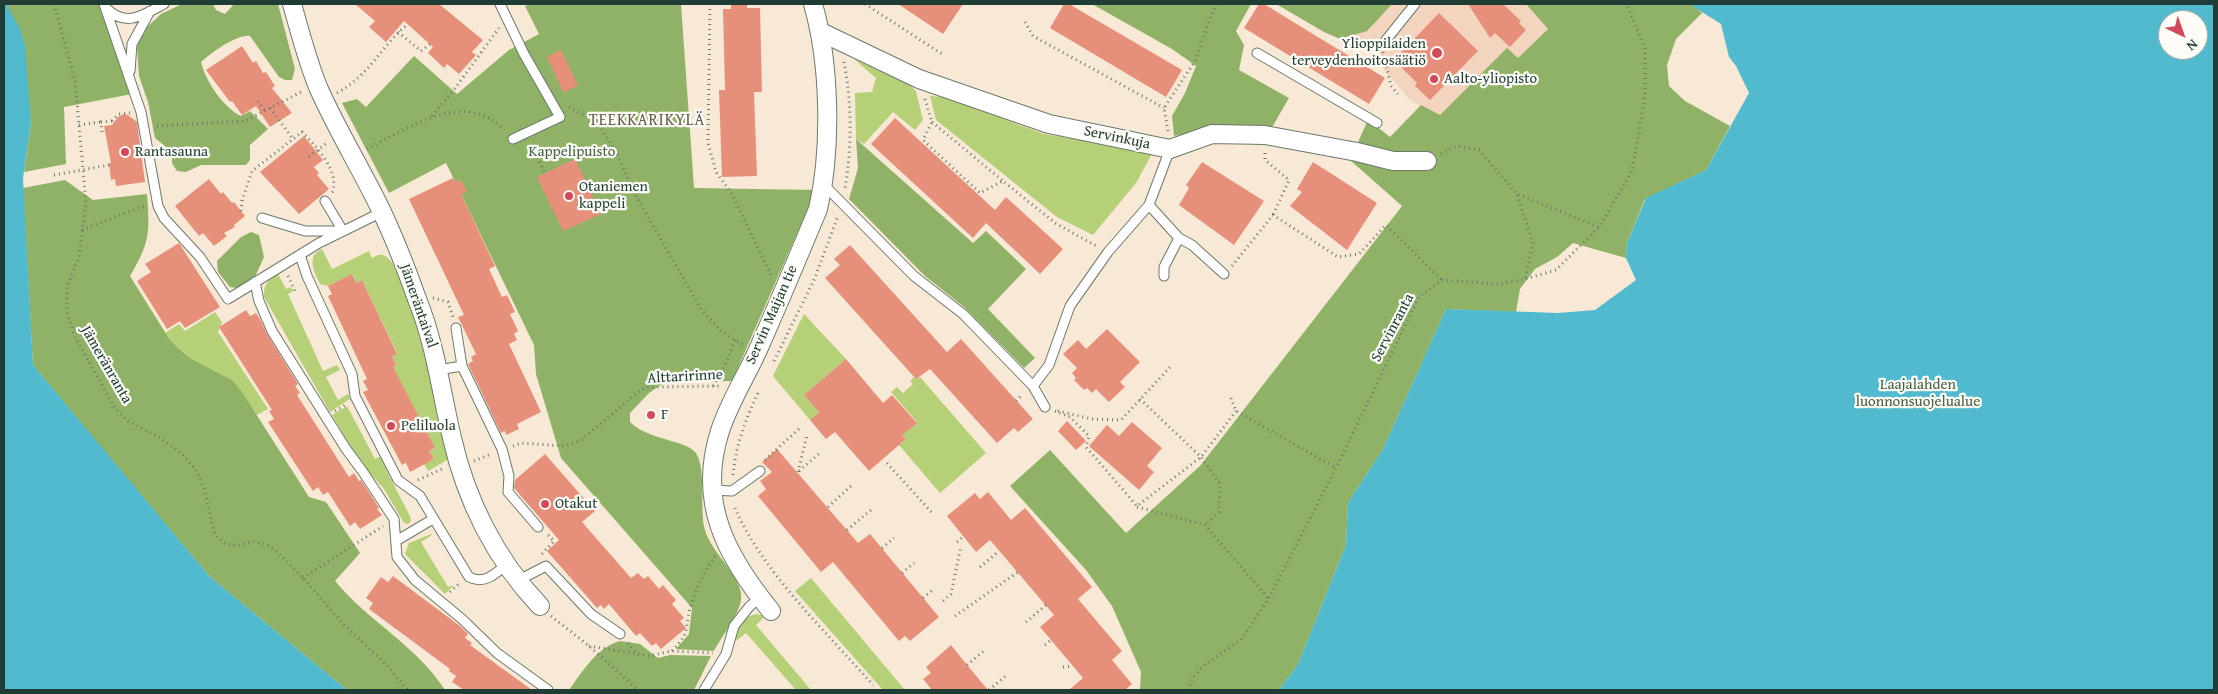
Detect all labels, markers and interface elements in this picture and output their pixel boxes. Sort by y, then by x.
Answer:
north arrow [2158,10,2208,60]
place label: Ylioppilaiden terveydenhoitosäätiö [1292,35,1426,70]
text: N [2182,35,2203,56]
marker: Ylioppilaiden terveydenhoitosäätiö [1430,46,1444,60]
place label: Aalto-yliopisto [1444,70,1537,88]
marker: Aalto-yliopisto [1428,73,1440,85]
district label: TEEKKARIKYLÄ [587,111,707,131]
street label: Servinkuja [1082,122,1152,154]
place label: Rantasauna [135,143,208,161]
park label: Kappelipuisto [529,143,615,161]
marker: Rantasauna [119,146,131,158]
place label: Otaniemen kappeli [579,178,648,213]
marker: Otaniemen kappeli [563,190,575,202]
street label: Jämeräntaival [395,262,441,350]
street label: Servin Maijan tie [742,262,802,368]
street label: Servinranta [1368,291,1418,365]
street label: Jämeränranta [77,323,135,407]
street label: Alttaririnne [647,366,723,388]
park label: Laajalahden luonnonsuojelualue [1856,376,1980,411]
place label: F [661,406,668,424]
marker: F [645,409,657,421]
place label: Peliluola [401,417,456,435]
marker: Peliluola [385,420,397,432]
place label: Otakut [555,495,598,513]
marker: Otakut [539,498,551,510]

